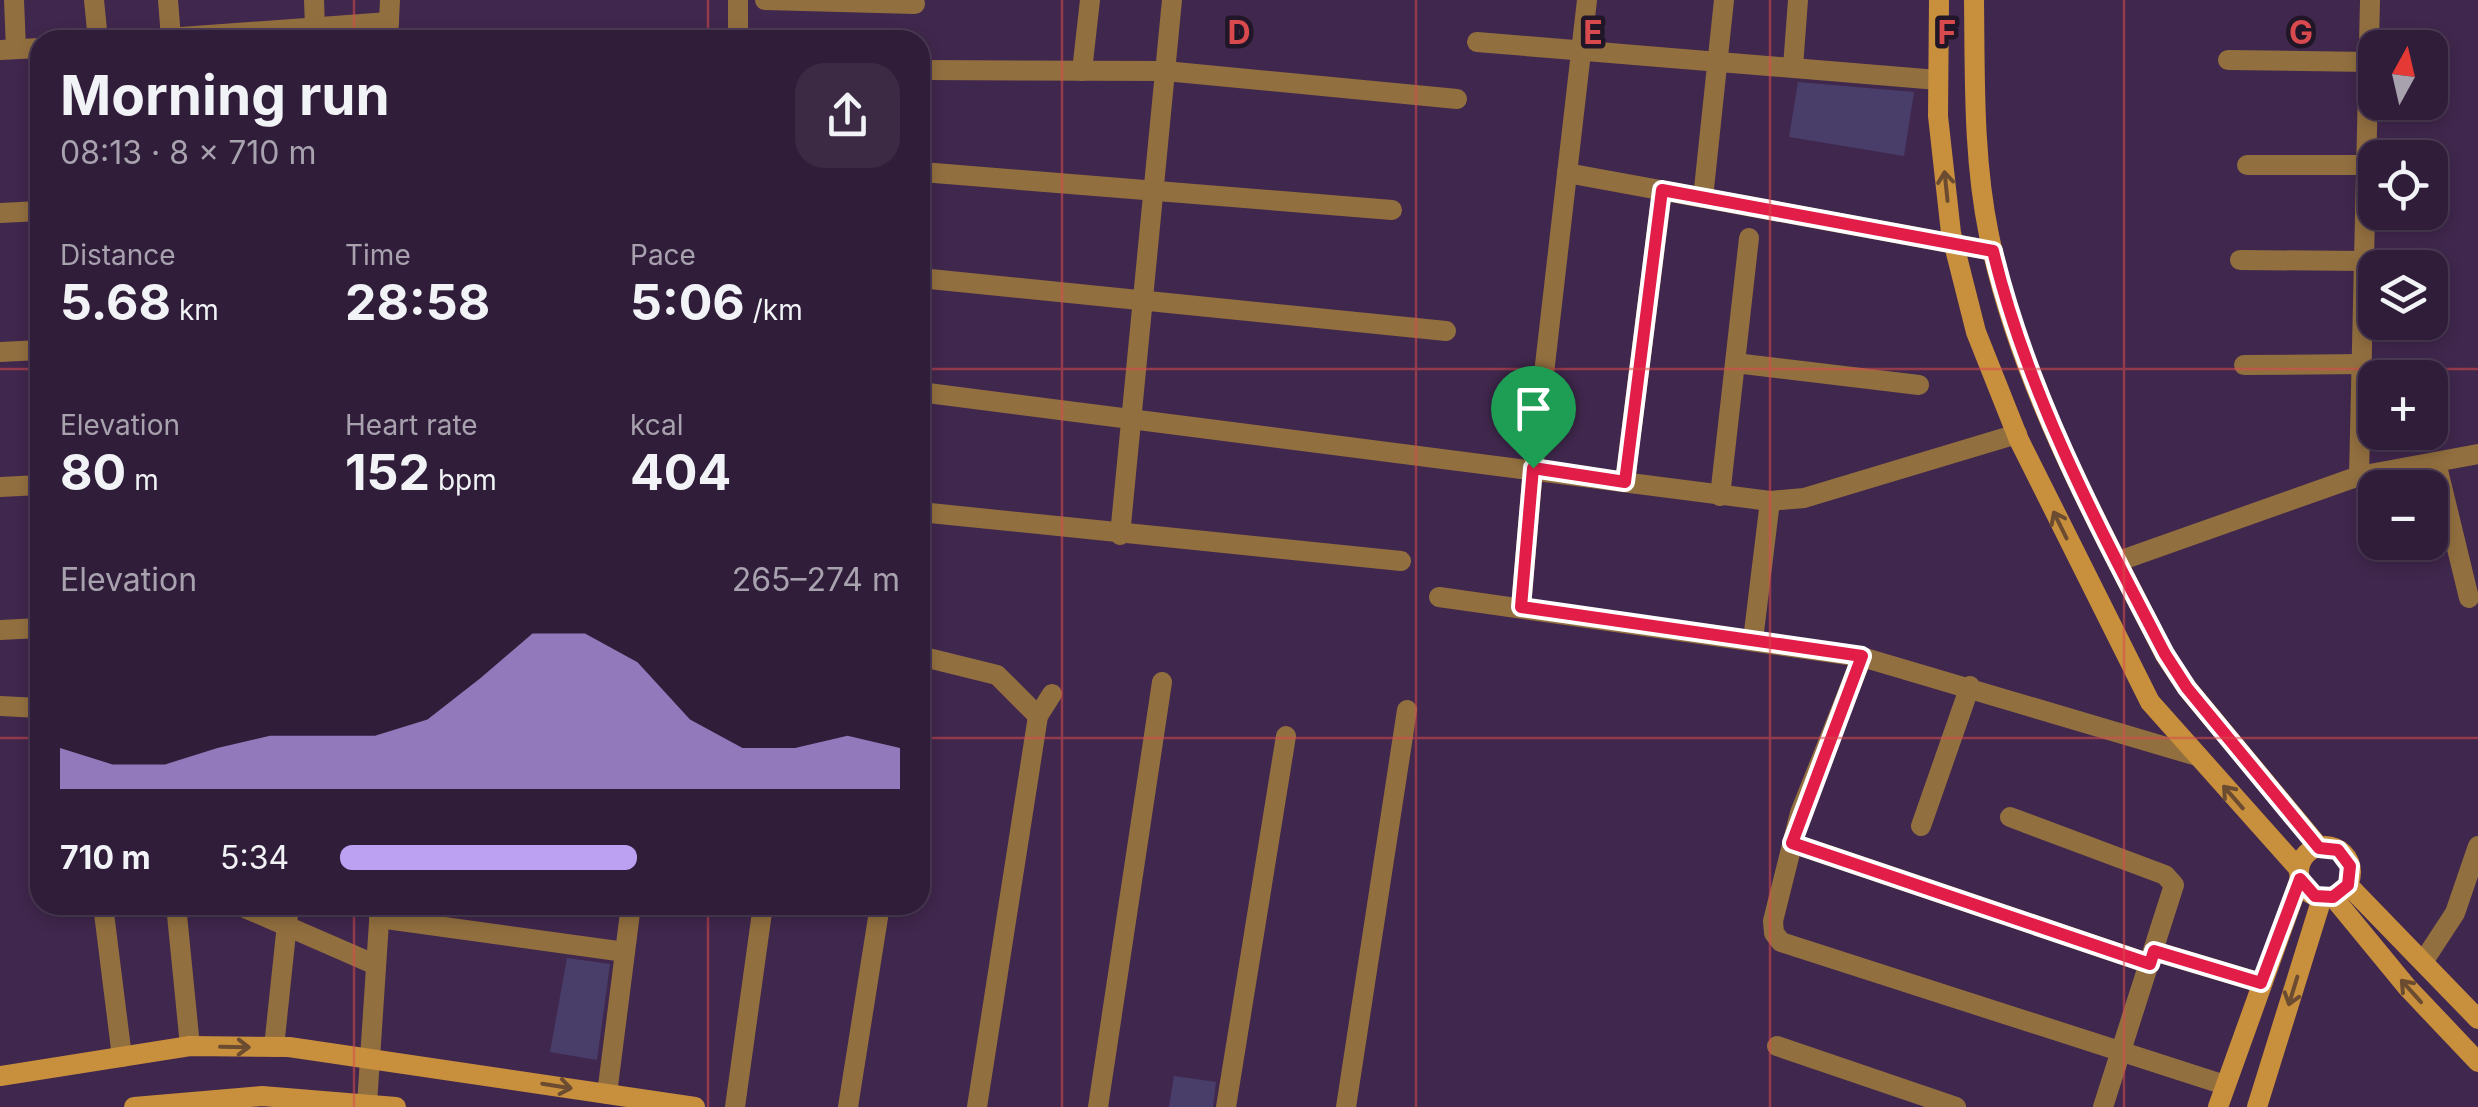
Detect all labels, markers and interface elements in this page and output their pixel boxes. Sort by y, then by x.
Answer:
text: D [1227,13,1251,52]
text: E [1583,13,1603,52]
text: F [1938,13,1956,52]
text: G [2289,13,2313,52]
north arrow [2358,30,2448,120]
map controls [2358,30,2448,560]
text: Morning run [60,62,390,128]
button: share [795,63,900,168]
text: 08:13 · 8 × 710 m [60,133,317,172]
button: locate [2358,140,2448,230]
one-way arrow [1936,171,1955,203]
text: Distance [60,238,176,272]
text: Time [345,238,411,272]
text: Pace [630,238,696,272]
button: layers [2358,250,2448,340]
text: 5.68 [60,272,171,332]
text: 28:58 [345,272,490,332]
text: 5:06 [630,272,745,332]
text: km [171,293,219,327]
text: /km [745,293,803,327]
button: + [2358,360,2448,450]
pin [1491,366,1576,469]
icon: arrive [1506,381,1561,436]
text: Elevation [60,408,180,442]
text: Heart rate [345,408,478,442]
text: kcal [630,408,684,442]
text: 80 [60,442,126,502]
text: 152 [345,442,430,502]
text: 404 [630,442,731,502]
text: m [126,463,159,497]
text: bpm [430,463,497,497]
button: − [2358,470,2448,560]
one-way arrow [2050,511,2069,541]
text: Elevation [60,560,197,599]
text: 265–274 m [732,560,900,599]
one-way arrow [2222,785,2245,810]
text: 710 m [60,838,151,877]
text: 5:34 [220,838,289,877]
one-way arrow [2283,975,2301,1007]
one-way arrow [2400,979,2423,1004]
one-way arrow [218,1038,251,1056]
one-way arrow [541,1078,573,1096]

